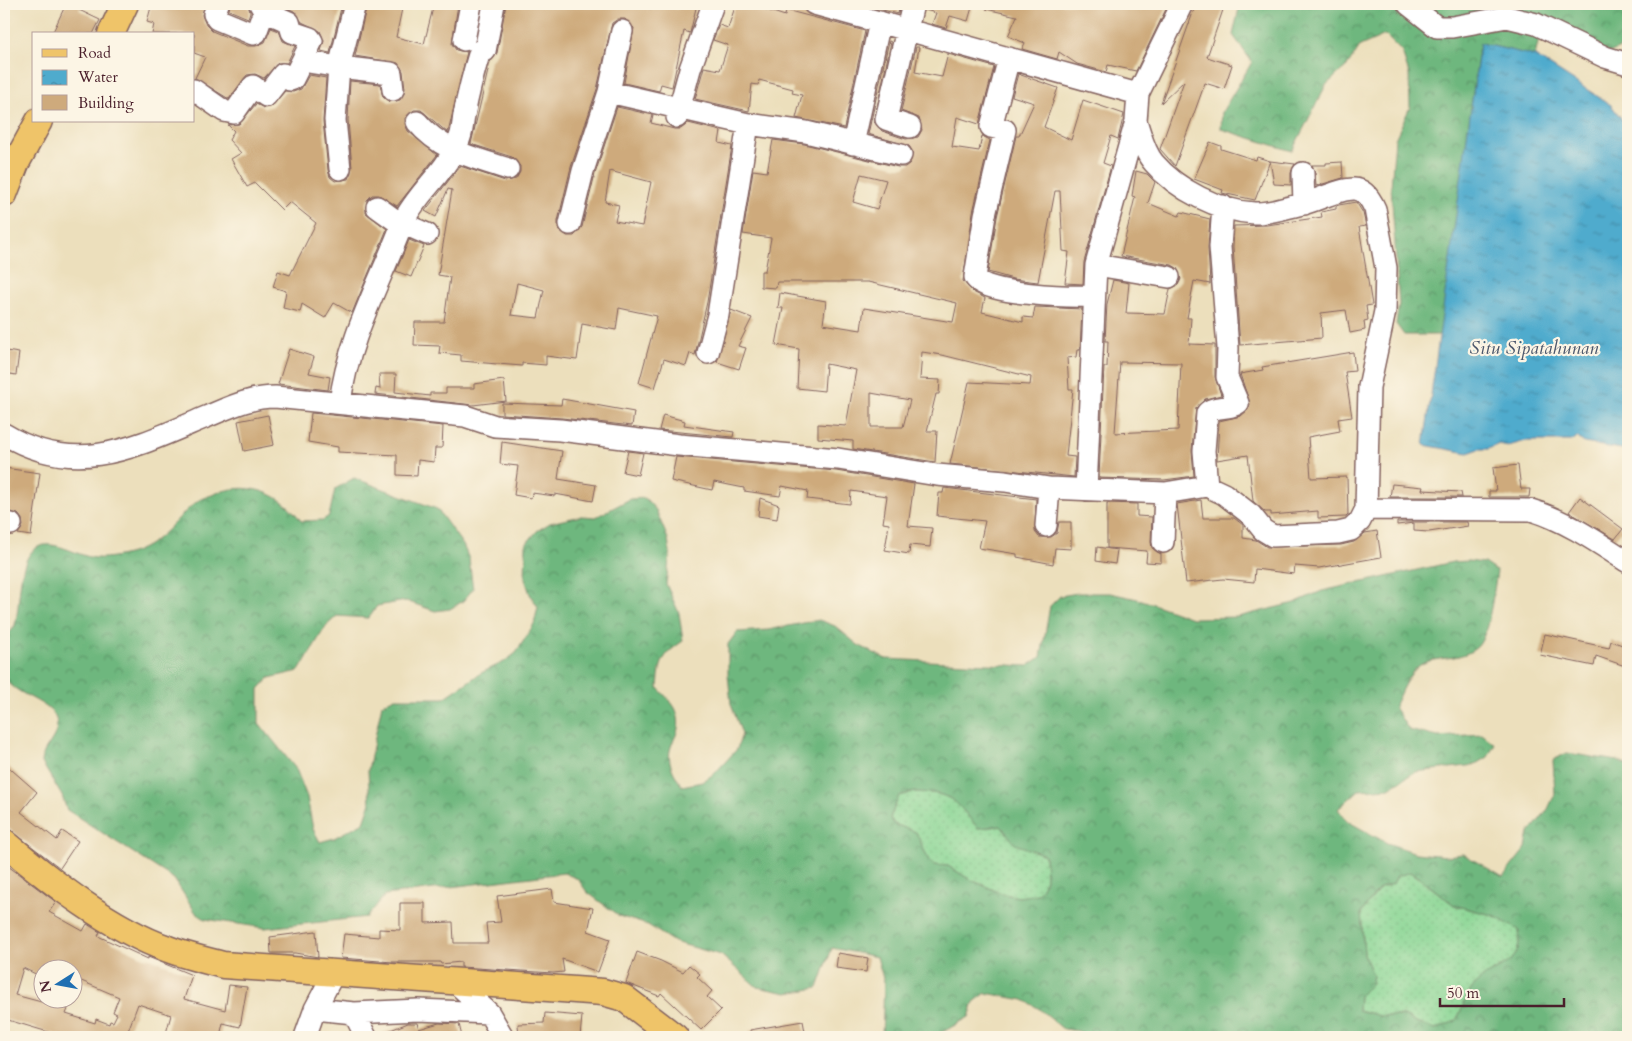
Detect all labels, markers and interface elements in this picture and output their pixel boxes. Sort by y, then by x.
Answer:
legend [32,32,195,122]
text: Road [78,43,111,63]
text: Water [77,67,119,87]
text: Building [78,93,134,113]
water label: Situ Sipatahunan [1470,335,1599,361]
north arrow [32,958,82,1008]
scale bar [1440,976,1563,1008]
text: N [35,979,56,994]
text: 50 m [1447,983,1479,1003]

